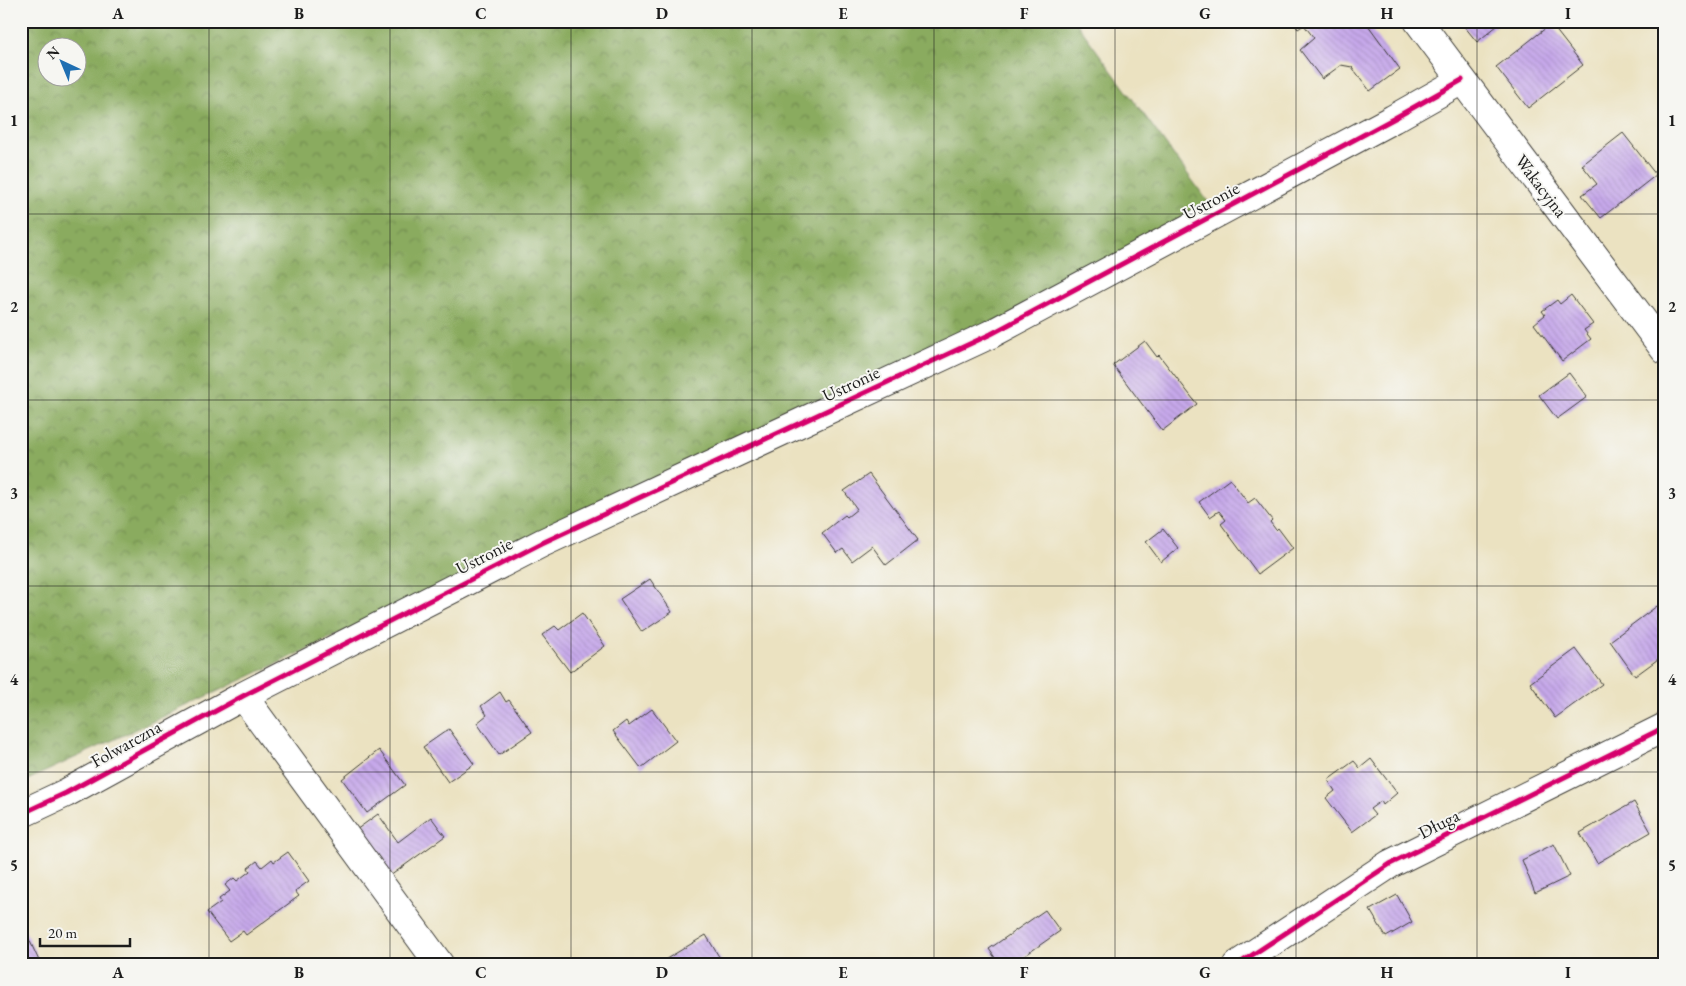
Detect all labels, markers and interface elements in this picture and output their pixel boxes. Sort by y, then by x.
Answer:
text: A [111,3,124,24]
text: B [294,3,304,24]
text: C [475,3,487,24]
text: D [656,3,668,24]
text: E [838,3,848,24]
text: F [1020,3,1029,24]
text: G [1199,3,1211,24]
text: H [1381,3,1394,24]
text: I [1565,3,1571,24]
north arrow [38,38,88,88]
text: N [43,42,64,63]
text: 1 [10,110,18,131]
text: 1 [1668,110,1676,131]
street label: Wakacyjna [1510,150,1573,222]
street label: Ustronie [1179,176,1243,225]
text: 2 [10,296,19,317]
text: 2 [1668,296,1677,317]
street label: Ustronie [818,360,883,407]
text: 3 [10,483,18,504]
text: 3 [1668,483,1676,504]
street label: Ustronie [452,532,516,580]
text: 4 [10,669,19,690]
text: 4 [1668,669,1677,690]
street label: Folwarczna [86,714,166,772]
street label: Długa [1414,803,1464,844]
text: 5 [10,855,18,876]
text: 5 [1668,855,1676,876]
scale bar [40,916,130,948]
text: 20 m [48,923,77,942]
text: A [111,962,124,983]
text: B [294,962,304,983]
text: C [475,962,487,983]
text: D [656,962,668,983]
text: E [838,962,848,983]
text: F [1020,962,1029,983]
text: G [1199,962,1211,983]
text: H [1381,962,1394,983]
text: I [1565,962,1571,983]

